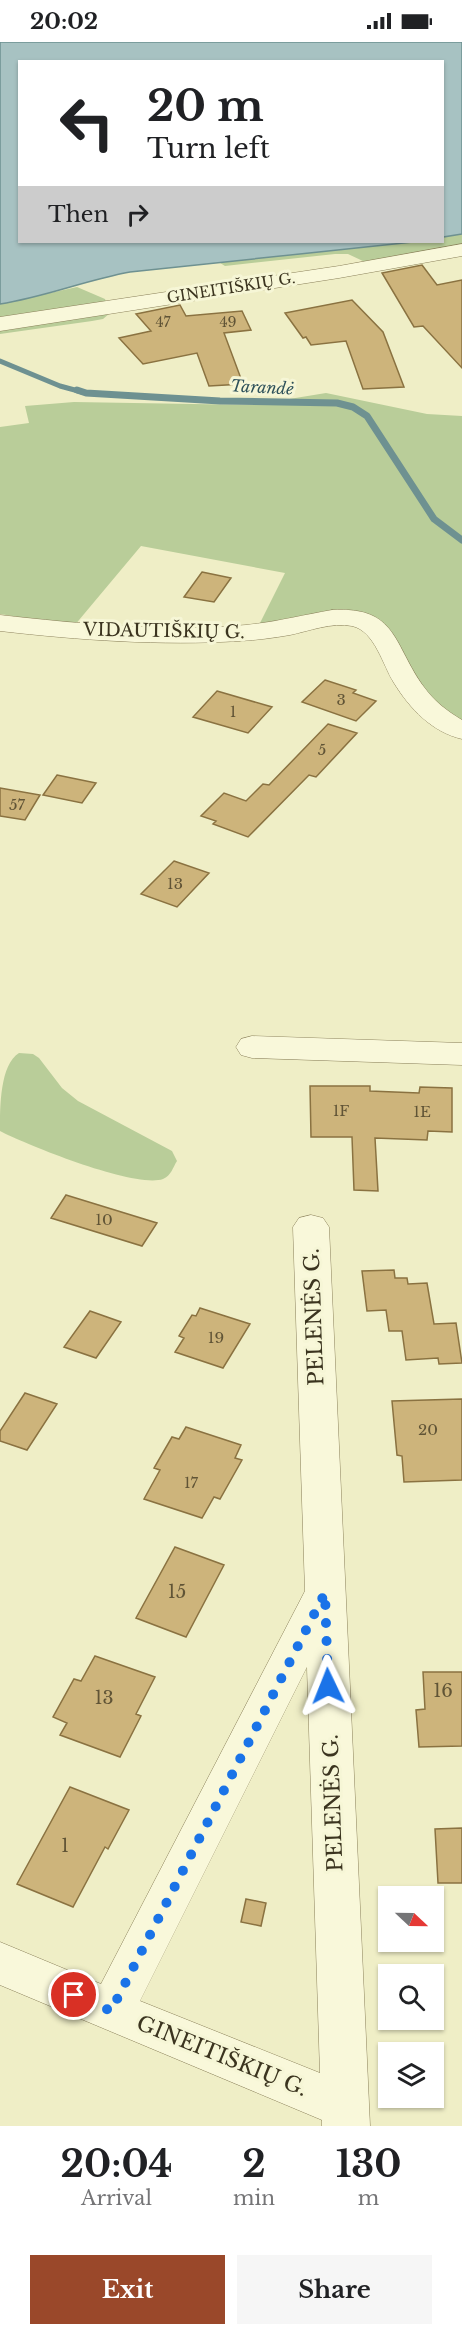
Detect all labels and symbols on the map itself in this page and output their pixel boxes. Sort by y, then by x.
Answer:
street label: GINEITIŠKIŲ G. [165,268,297,307]
house number: 47 [155,313,172,331]
house number: 49 [219,313,237,331]
water label: Tarandė [230,375,295,399]
street label: VIDAUTIŠKIŲ G. [82,618,245,643]
house number: 3 [336,690,346,709]
house number: 1 [230,702,236,721]
house number: 5 [318,740,326,759]
house number: 57 [9,795,25,814]
house number: 13 [167,874,183,893]
house number: 1F [333,1101,349,1120]
house number: 1E [413,1102,431,1121]
house number: 10 [95,1210,113,1229]
street label: PELENĖS G. [299,1248,329,1386]
house number: 19 [208,1328,224,1347]
house number: 20 [418,1420,438,1439]
house number: 17 [184,1473,199,1492]
house number: 15 [168,1581,186,1603]
position arrow [296,1654,360,1718]
house number: 16 [433,1680,453,1702]
house number: 13 [94,1687,114,1709]
street label: PELENĖS G. [318,1734,348,1872]
house number: 1 [61,1835,69,1857]
north arrow [378,1886,444,1952]
pin [48,1969,99,2020]
street label: GINEITIŠKIŲ G. [133,2010,311,2102]

